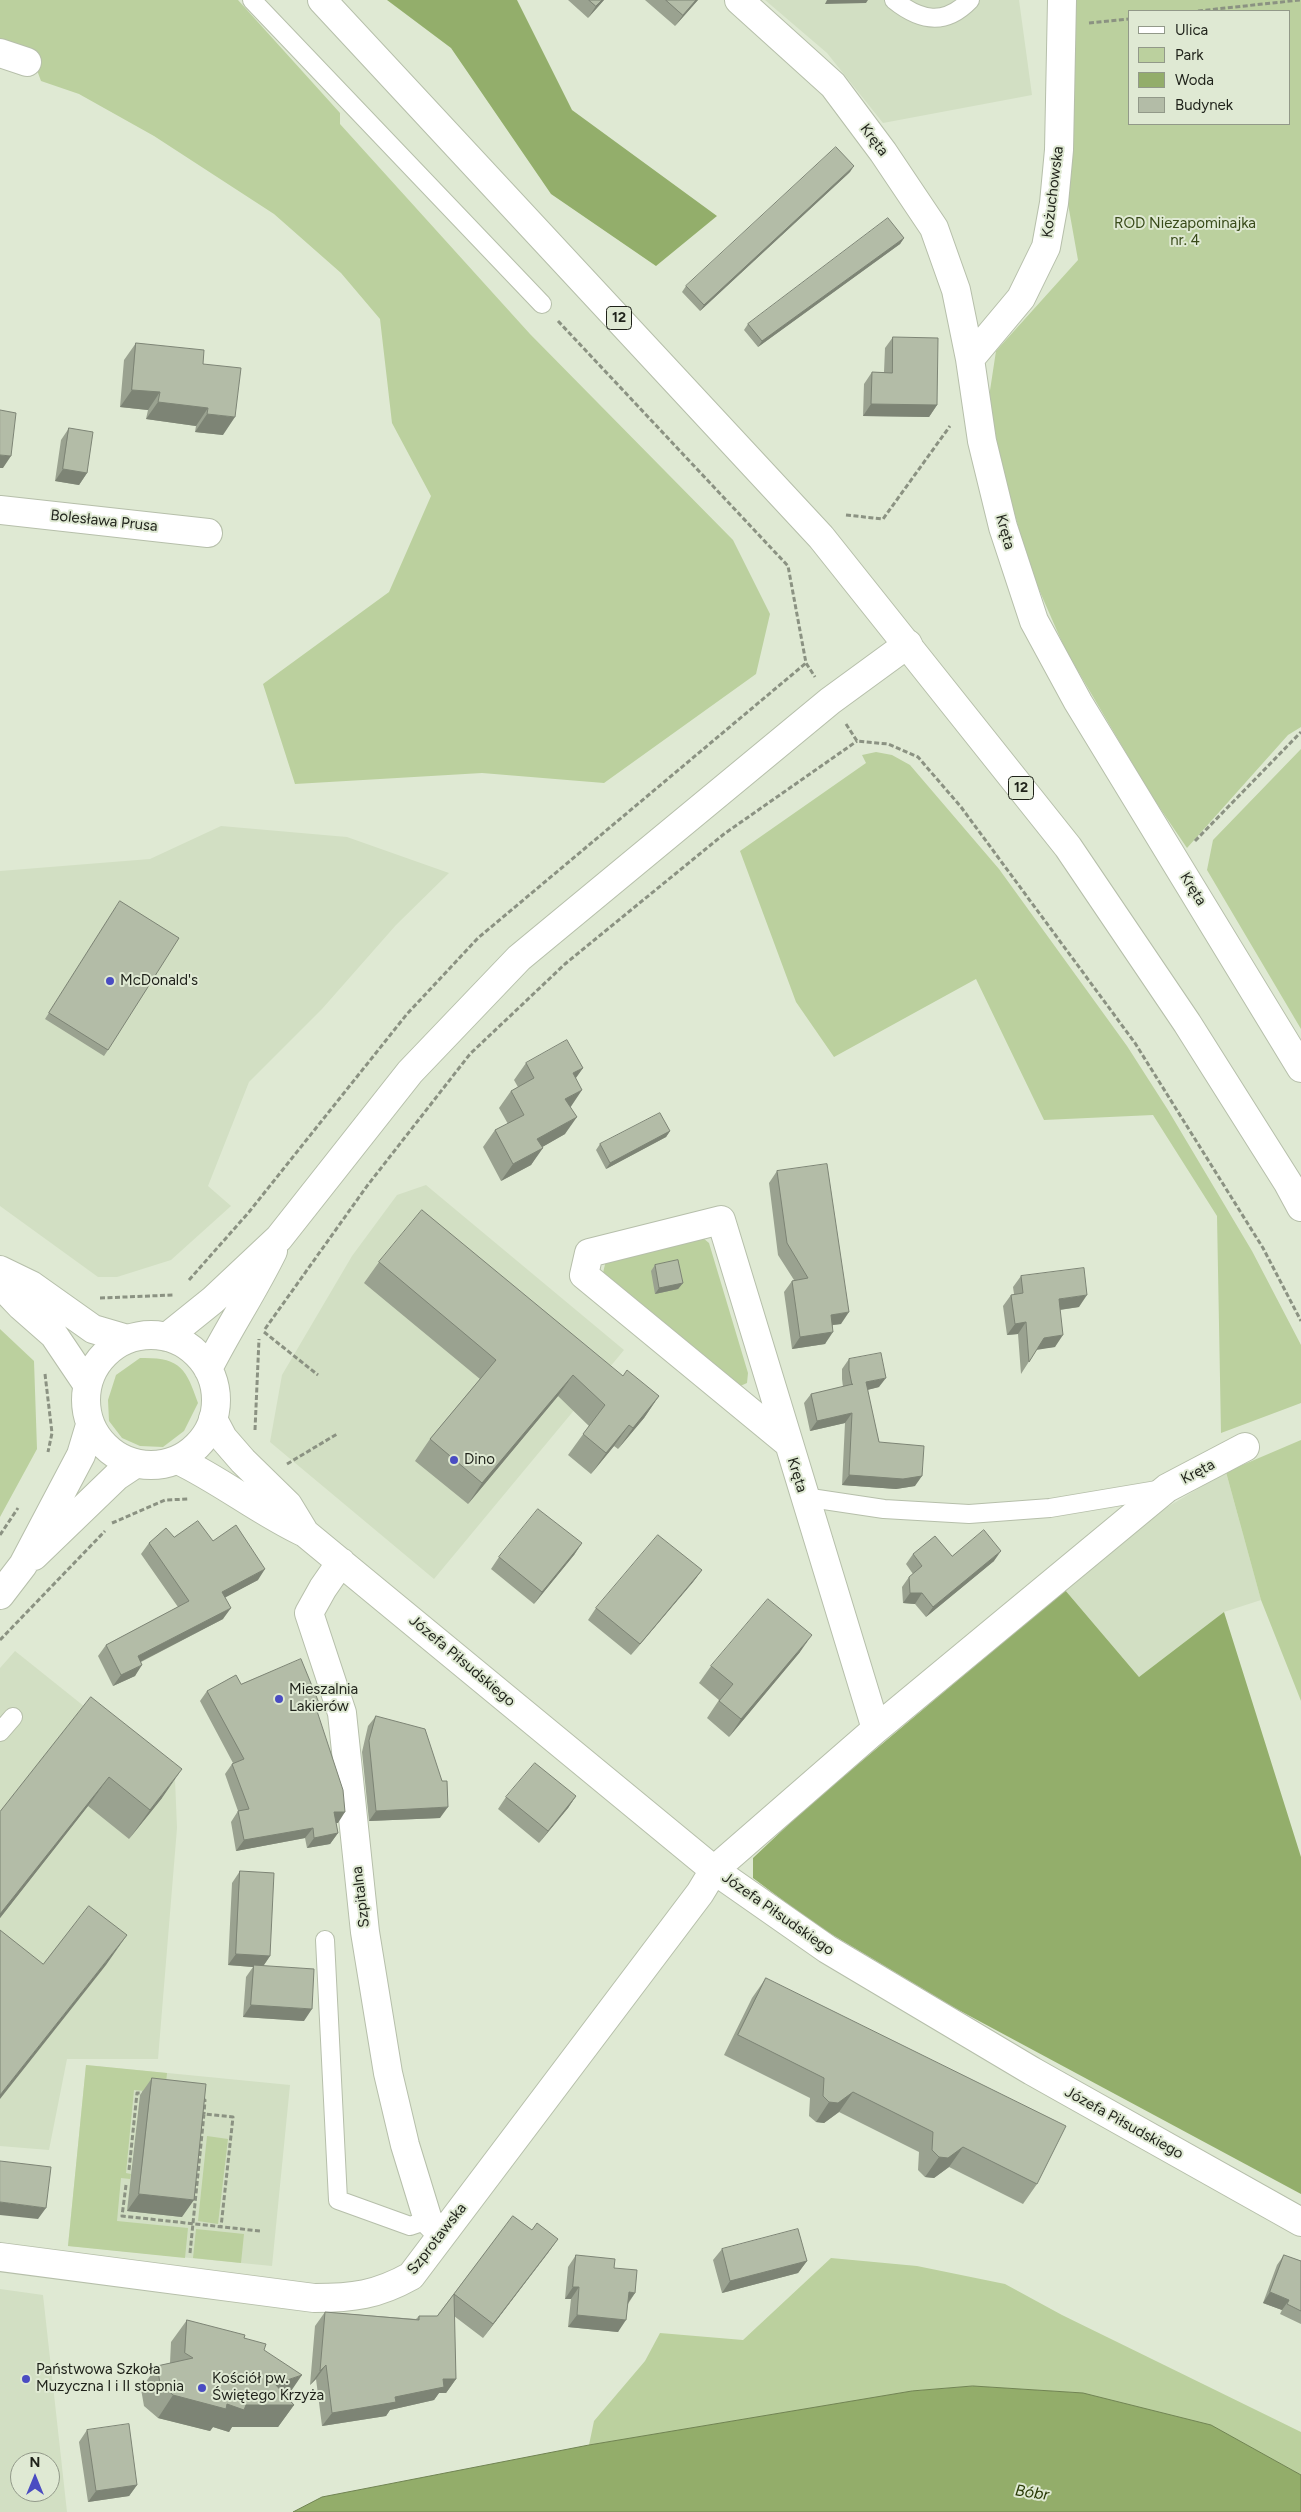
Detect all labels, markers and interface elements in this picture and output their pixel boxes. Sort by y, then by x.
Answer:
legend [1128,10,1291,125]
text: Ulica [1175,21,1208,39]
text: Park [1175,46,1204,64]
text: Woda [1175,71,1214,89]
text: Budynek [1175,96,1233,114]
street label: Kręta [856,120,892,160]
street label: Kożuchowska [1038,145,1068,239]
park label: ROD Niezapominajka nr. 4 [1114,215,1256,250]
road number: 12 [606,306,632,330]
street label: Bolesława Prusa [49,506,159,536]
street label: Kręta [991,512,1019,552]
road number: 12 [1008,776,1034,800]
street label: Kręta [1176,869,1210,909]
place label: McDonald's [120,972,198,990]
marker: McDonald's [104,975,116,987]
place label: Dino [464,1451,495,1469]
marker: Dino [448,1454,460,1466]
street label: Kręta [783,1455,811,1495]
street label: Kręta [1178,1456,1218,1488]
street label: Józefa Piłsudskiego [405,1611,519,1711]
place label: Mieszalnia Lakierów [289,1681,358,1716]
marker: Mieszalnia Lakierów [273,1693,285,1705]
street label: Szpitalna [348,1865,374,1929]
street label: Józefa Piłsudskiego [718,1869,838,1959]
street label: Józefa Piłsudskiego [1062,2083,1186,2163]
street label: Szprotawska [403,2200,471,2278]
place label: Państwowa Szkoła Muzyczna I i II stopnia [36,2361,184,2396]
place label: Kościół pw. Świętego Krzyża [212,2370,324,2405]
marker: Państwowa Szkoła Muzyczna I i II stopnia [20,2373,32,2385]
marker: Kościół pw. Świętego Krzyża [196,2382,208,2394]
north arrow [10,2452,60,2502]
text: N [30,2454,40,2471]
water label: Bóbr [1014,2481,1050,2505]

